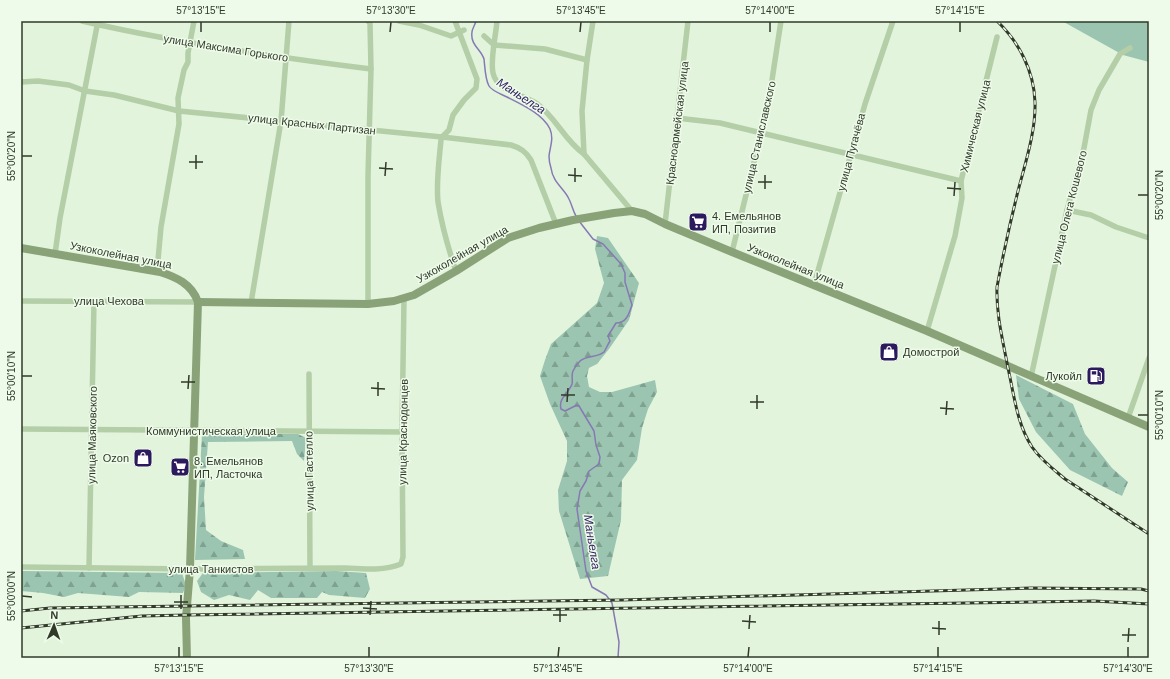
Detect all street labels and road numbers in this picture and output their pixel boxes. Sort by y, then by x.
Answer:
street label: улица Максима Горького [163,32,289,64]
street label: Красноармейская улица [663,60,691,185]
street label: Химическая улица [958,78,993,174]
street label: улица Станиславского [740,80,778,194]
street label: улица Красных Партизан [248,111,376,137]
street label: улица Пугачёва [835,111,867,192]
street label: улица Олега Кошевого [1049,149,1089,265]
street label: Узкоколейная улица [414,223,511,285]
street label: Узкоколейная улица [69,239,174,271]
street label: Узкоколейная улица [746,241,847,291]
street label: улица Чехова [74,295,145,307]
street label: улица Краснодонцев [396,379,410,485]
street label: улица Маяковского [85,386,99,484]
street label: Коммунистическая улица [146,425,277,437]
street label: улица Гастелло [302,431,316,511]
street label: улица Танкистов [168,563,254,575]

